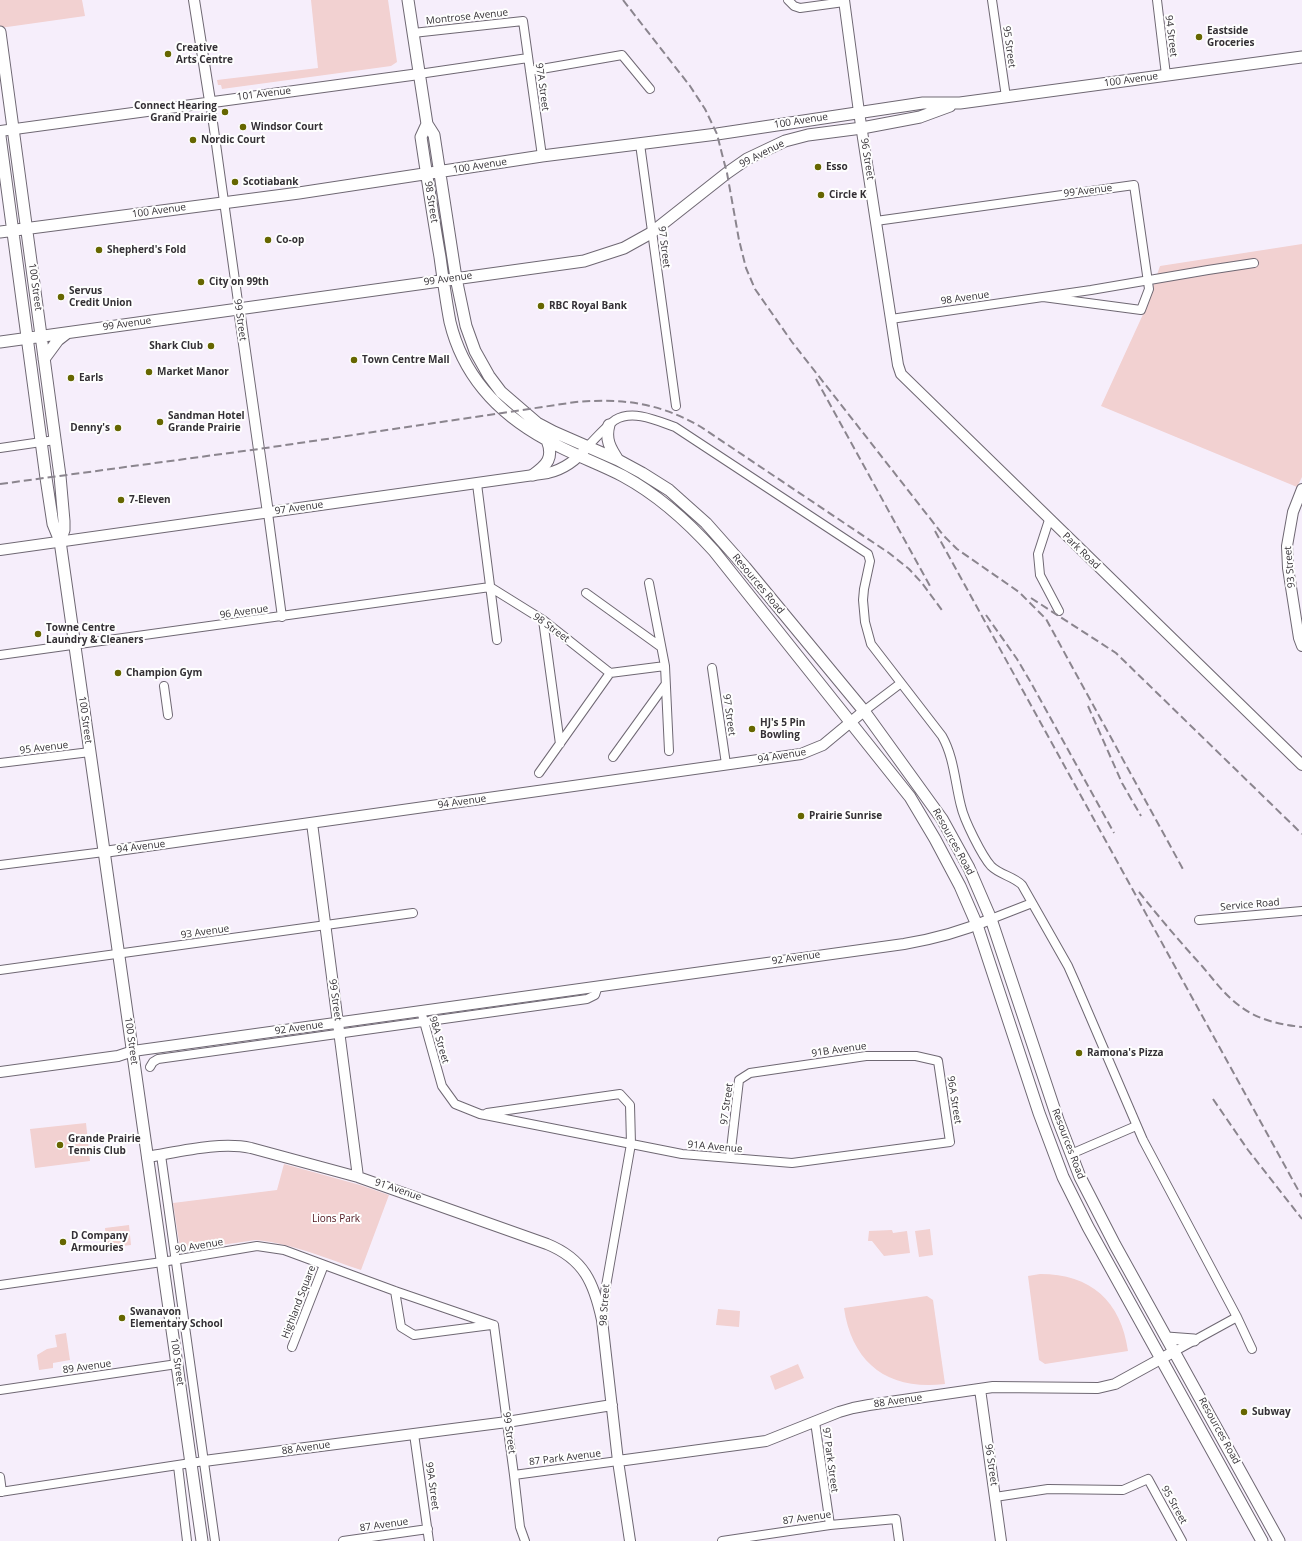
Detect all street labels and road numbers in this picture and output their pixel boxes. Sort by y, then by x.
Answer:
street label: Montrose Avenue [425,7,509,27]
street label: 94 Street [1162,14,1180,58]
street label: 95 Street [1000,25,1018,69]
street label: 97A Street [533,62,551,112]
street label: 100 Avenue [1103,70,1159,90]
street label: 101 Avenue [236,85,292,103]
street label: 100 Avenue [773,111,829,131]
street label: 96 Street [858,137,876,181]
street label: 99 Avenue [738,138,786,170]
street label: 100 Avenue [452,156,508,176]
street label: 98 Street [422,180,440,224]
street label: 99 Avenue [1063,182,1113,200]
street label: 100 Avenue [131,201,187,221]
street label: 97 Street [655,225,673,269]
street label: 100 Street [26,263,44,311]
street label: 99 Avenue [423,270,473,288]
street label: 98 Avenue [940,289,990,307]
street label: 99 Street [231,298,249,342]
street label: 99 Avenue [102,315,152,333]
street label: 97 Avenue [274,499,324,517]
street label: Park Road [1060,530,1102,572]
street label: 93 Street [1282,546,1298,588]
street label: Resources Road [729,552,787,616]
street label: 96 Avenue [219,603,269,621]
street label: 98 Street [530,611,572,645]
street label: 97 Street [720,693,738,737]
street label: 100 Street [76,696,94,744]
street label: 95 Avenue [19,739,69,757]
street label: 94 Avenue [757,746,807,766]
street label: 94 Avenue [437,793,487,811]
street label: Resources Road [930,807,976,877]
street label: 94 Avenue [116,838,166,856]
street label: Service Road [1220,896,1280,914]
street label: 93 Avenue [180,923,230,941]
street label: 92 Avenue [771,949,821,967]
street label: 99 Street [326,978,344,1022]
street label: 98A Street [427,1015,451,1065]
street label: 100 Street [122,1017,140,1065]
street label: 92 Avenue [274,1019,324,1037]
street label: 91B Avenue [811,1040,867,1060]
street label: 96A Street [944,1075,964,1125]
street label: 97 Street [718,1082,736,1126]
street label: Resources Road [1049,1107,1087,1181]
street label: 91A Avenue [687,1139,743,1155]
street label: 91 Avenue [373,1176,423,1204]
street label: 90 Avenue [174,1236,224,1256]
street label: Highland Square [280,1264,318,1340]
street label: 98 Street [598,1284,612,1326]
street label: 100 Street [168,1338,186,1386]
street label: 89 Avenue [62,1358,112,1376]
street label: 88 Avenue [873,1392,923,1410]
street label: Resources Road [1196,1396,1242,1466]
street label: 99 Street [500,1411,518,1455]
street label: 97 Park Street [820,1427,840,1493]
street label: 88 Avenue [281,1439,331,1457]
street label: 96 Street [982,1443,1000,1487]
street label: 87 Park Avenue [528,1448,602,1468]
street label: 99A Street [423,1461,441,1511]
street label: 95 Street [1159,1484,1189,1526]
street label: 87 Avenue [782,1509,832,1527]
street label: 87 Avenue [359,1516,409,1534]

